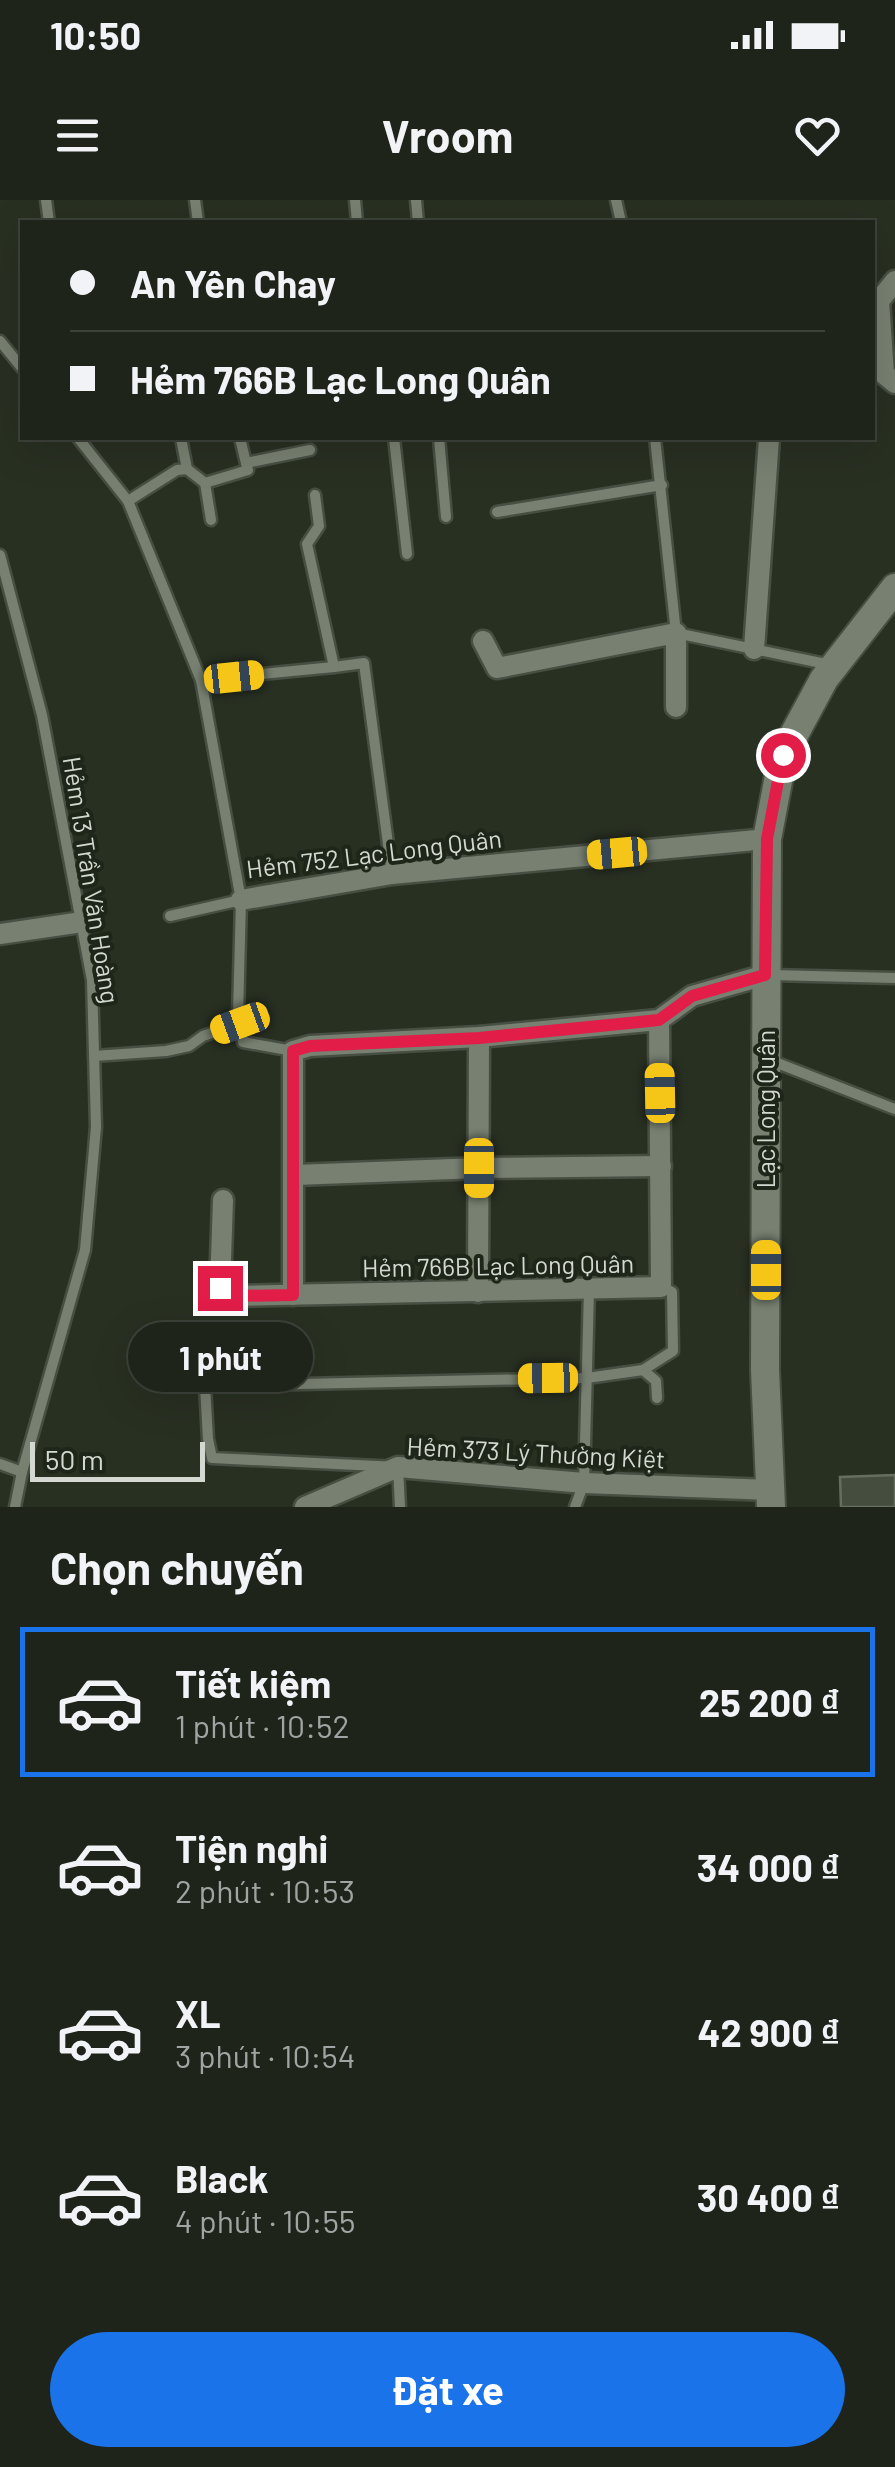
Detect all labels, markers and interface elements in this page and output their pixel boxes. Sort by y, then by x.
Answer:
text: 10:50 [50,12,141,58]
icon: menu [50,108,105,163]
text: Vroom [382,108,513,162]
icon: heart [790,108,845,163]
text: An Yên Chay [130,260,336,306]
text: Hẻm 766B Lạc Long Quân [130,356,551,402]
car [203,659,265,695]
route start [761,733,806,778]
street label: Hẻm 13 Trần Văn Hoàng [58,754,126,1005]
street label: Hẻm 752 Lạc Long Quân [245,822,503,884]
car [586,835,648,871]
car [207,999,273,1047]
street label: Lạc Long Quân [750,1030,780,1188]
car [644,1063,676,1123]
car [464,1138,494,1198]
car [751,1240,781,1300]
street label: Hẻm 766B Lạc Long Quân [362,1248,634,1282]
route end [198,1266,243,1311]
callout: 1 phút [128,1323,312,1393]
text: 1 phút [179,1338,262,1376]
car [518,1362,578,1394]
street label: Hẻm 373 Lý Thường Kiệt [406,1430,666,1474]
scale bar [30,1437,205,1482]
text: 50 m [45,1442,104,1476]
text: Chọn chuyến [50,1540,304,1594]
icon: car [55,1657,145,1747]
text: Tiết kiệm [175,1660,331,1706]
text: 25 200 ₫ [699,1679,840,1725]
text: 1 phút · 10:52 [175,1706,350,1744]
icon: car [55,1822,145,1912]
text: Tiện nghi [175,1825,328,1871]
text: 34 000 ₫ [697,1844,840,1890]
text: 2 phút · 10:53 [175,1871,355,1909]
icon: car [55,1987,145,2077]
text: XL [175,1990,221,2036]
text: 42 900 ₫ [698,2009,840,2055]
text: 3 phút · 10:54 [175,2036,355,2074]
icon: car [55,2152,145,2242]
text: Black [175,2155,269,2201]
text: 30 400 ₫ [697,2174,840,2220]
text: 4 phút · 10:55 [175,2201,355,2239]
button: Đặt xe [50,2332,845,2447]

